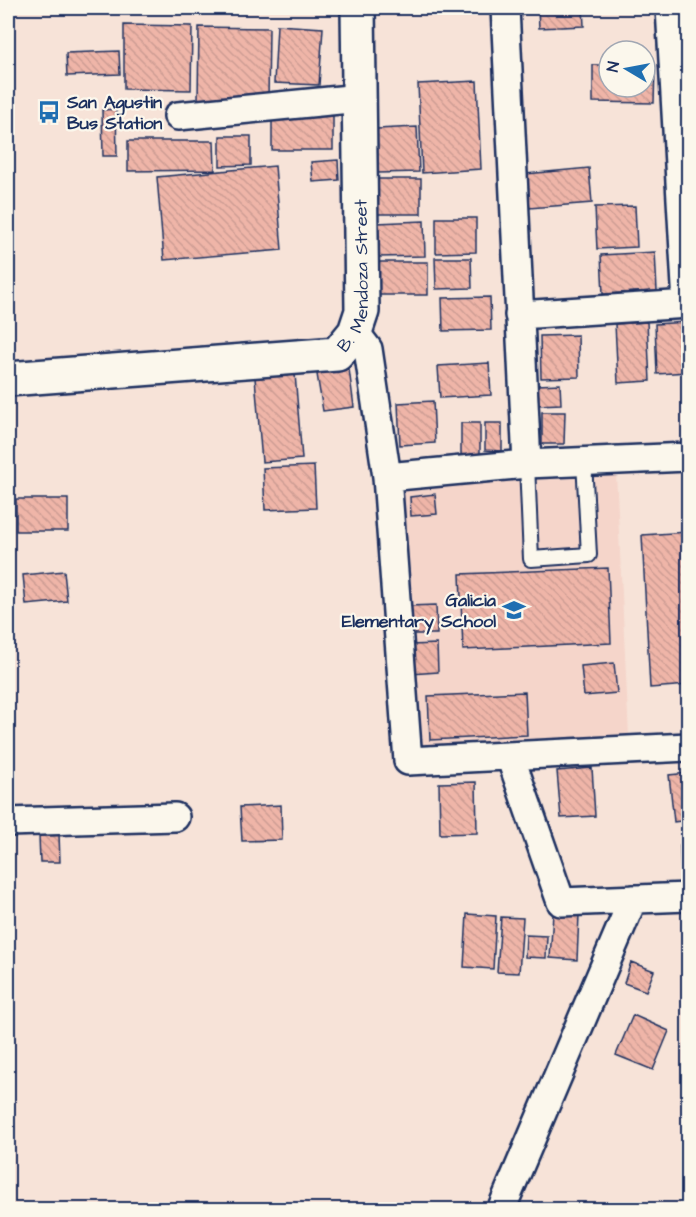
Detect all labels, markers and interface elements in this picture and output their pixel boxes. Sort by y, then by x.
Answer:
north arrow [597,39,657,99]
text: N [602,60,625,73]
place label: San Agustin Bus Station [66,90,162,136]
bus stop icon: San Agustin Bus Station [36,99,62,125]
street label: B. Mendoza Street [331,198,375,357]
place label: Galicia Elementary School [342,588,497,635]
school or university icon: Galicia Elementary School [501,597,527,623]

